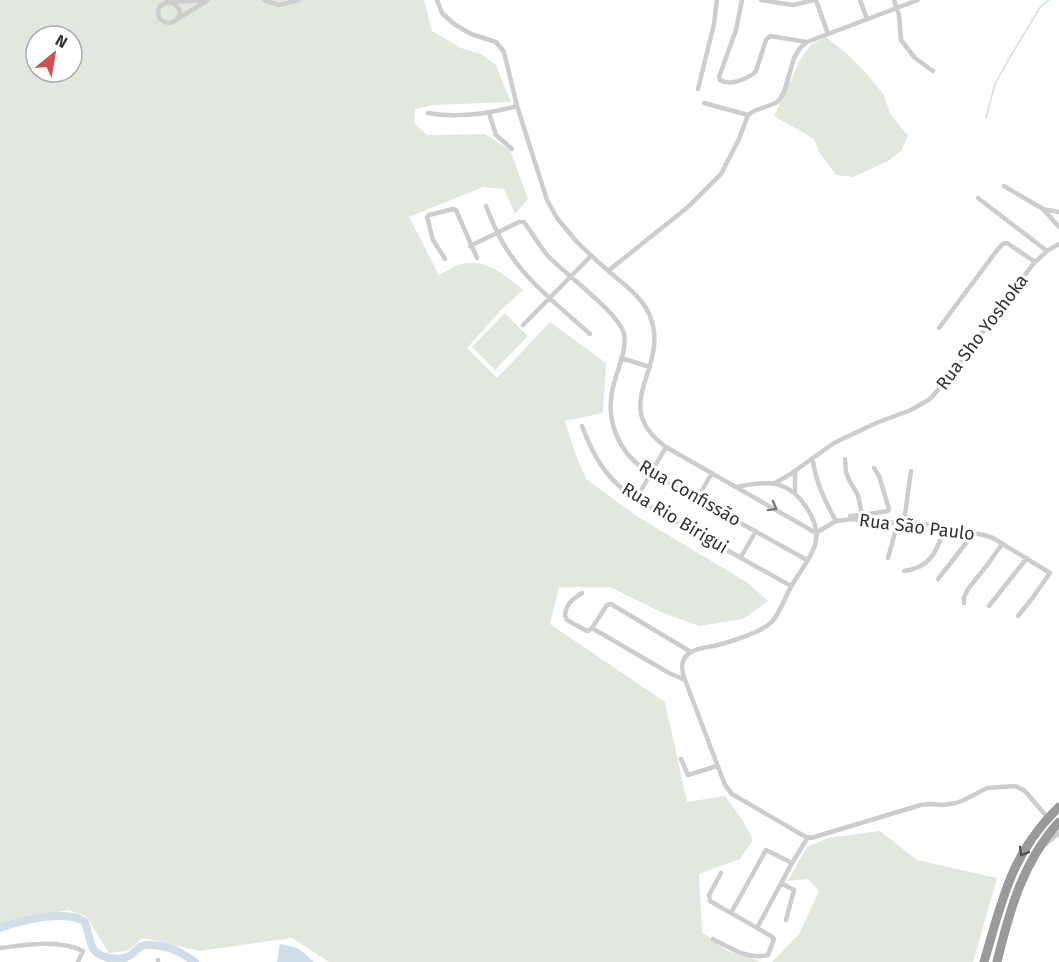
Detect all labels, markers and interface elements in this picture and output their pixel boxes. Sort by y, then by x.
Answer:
north arrow [24,24,84,84]
text: N [52,31,71,52]
street label: Rua Sho Yoshoka [931,270,1033,394]
street label: Rua Confissão [635,455,745,531]
street label: Rua Rio Birigui [618,478,732,558]
one-way arrow [766,500,777,511]
street label: Rua São Paulo [858,509,976,545]
one-way arrow [1019,846,1030,856]

